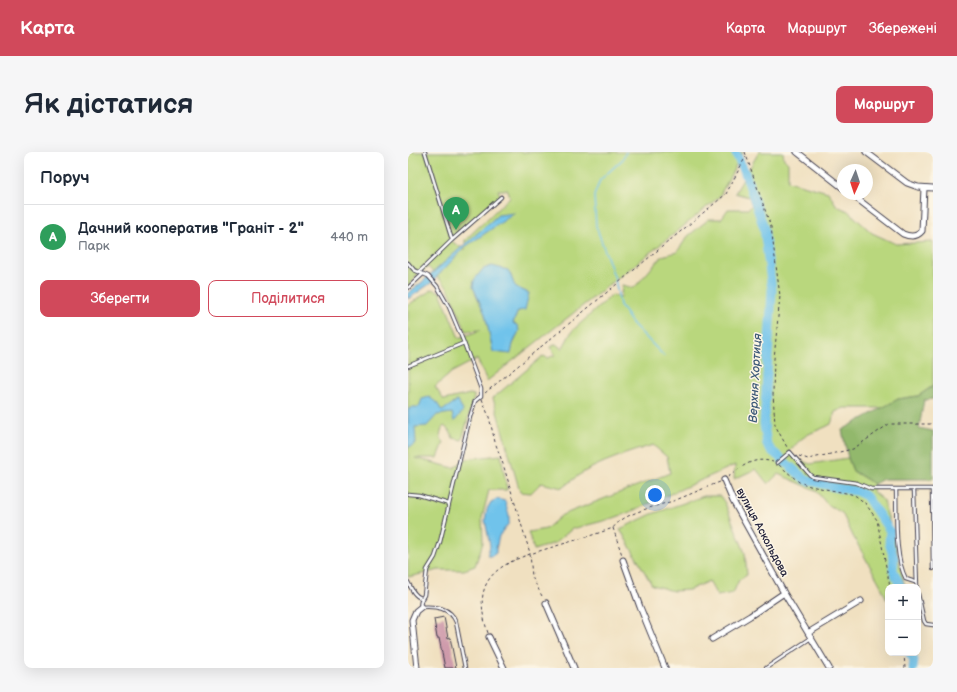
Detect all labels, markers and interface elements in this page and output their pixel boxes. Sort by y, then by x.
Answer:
text: Карта [20,17,74,40]
text: Карта [726,20,765,37]
text: Маршрут [787,20,847,37]
text: Збережені [869,20,937,37]
button: Маршрут [836,86,933,123]
text: Як дістатися [24,88,193,121]
north arrow [837,164,873,200]
text: Поруч [40,168,90,188]
pin: A [443,197,469,230]
text: Дачний кооператив "Граніт - 2" [78,219,304,238]
text: A [49,229,57,245]
text: 440 m [330,229,368,245]
text: Парк [78,238,110,254]
button: Зберегти [40,280,200,317]
button: Поділитися [208,280,368,317]
water label: Верхня Хортиця [746,333,765,423]
your location [645,485,665,505]
street label: вулиця Аскольдова [734,486,792,579]
map controls [885,584,921,656]
button: + [885,584,921,620]
button: − [885,620,921,656]

